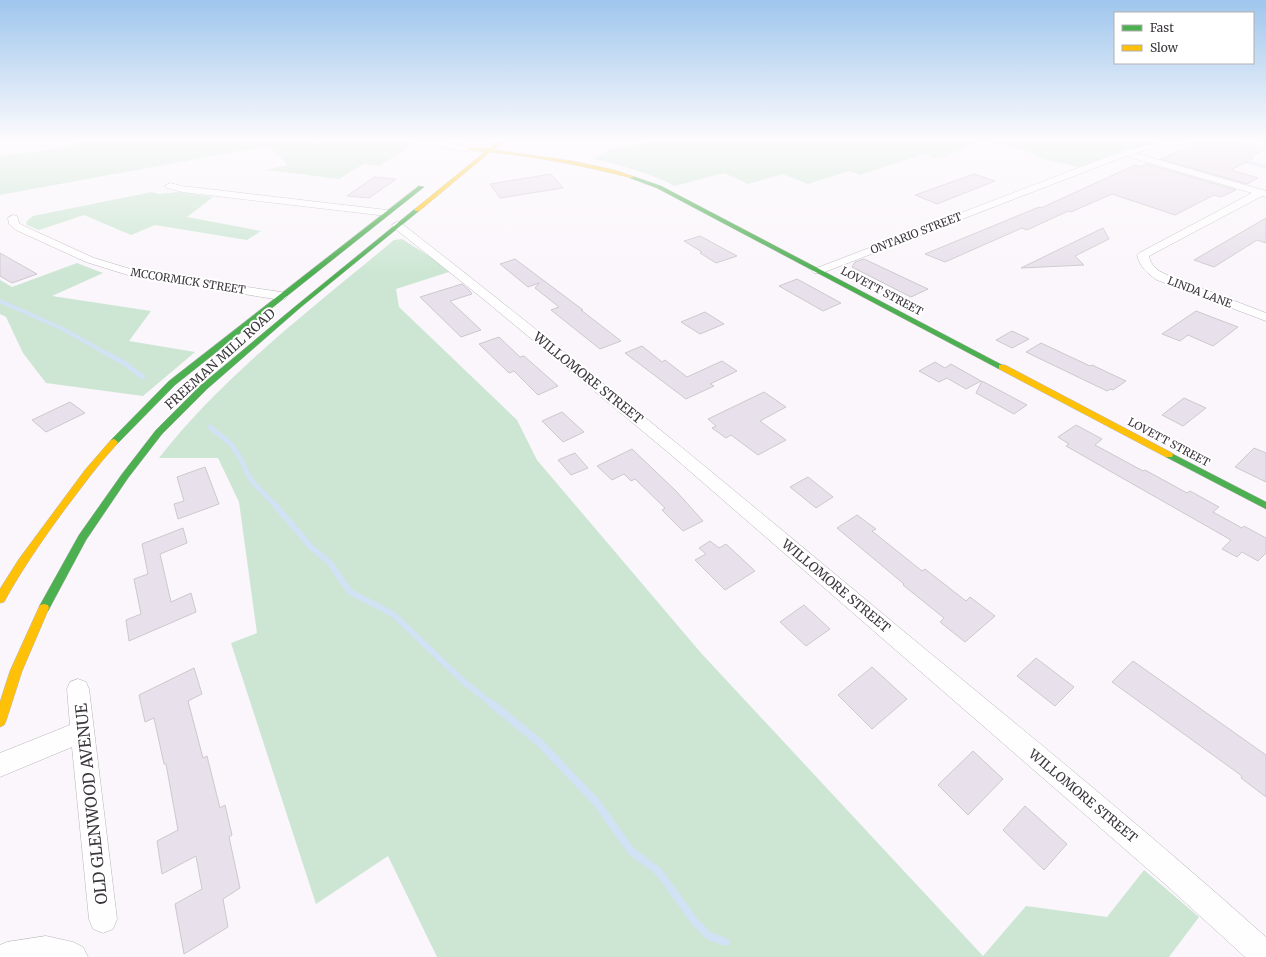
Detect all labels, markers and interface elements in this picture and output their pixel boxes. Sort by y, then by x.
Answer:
legend [1114,12,1254,64]
text: Fast [1150,20,1174,35]
text: Slow [1150,40,1179,55]
street label: ONTARIO STREET [868,209,964,257]
street label: LOVETT STREET [839,263,926,319]
street label: MCCORMICK STREET [130,265,247,297]
street label: LINDA LANE [1166,273,1234,311]
street label: FREEMAN MILL ROAD [161,305,279,413]
street label: WILLOMORE STREET [529,328,646,428]
street label: LOVETT STREET [1126,414,1213,470]
street label: WILLOMORE STREET [778,535,894,636]
street label: OLD GLENWOOD AVENUE [70,702,112,905]
street label: WILLOMORE STREET [1025,745,1141,846]

